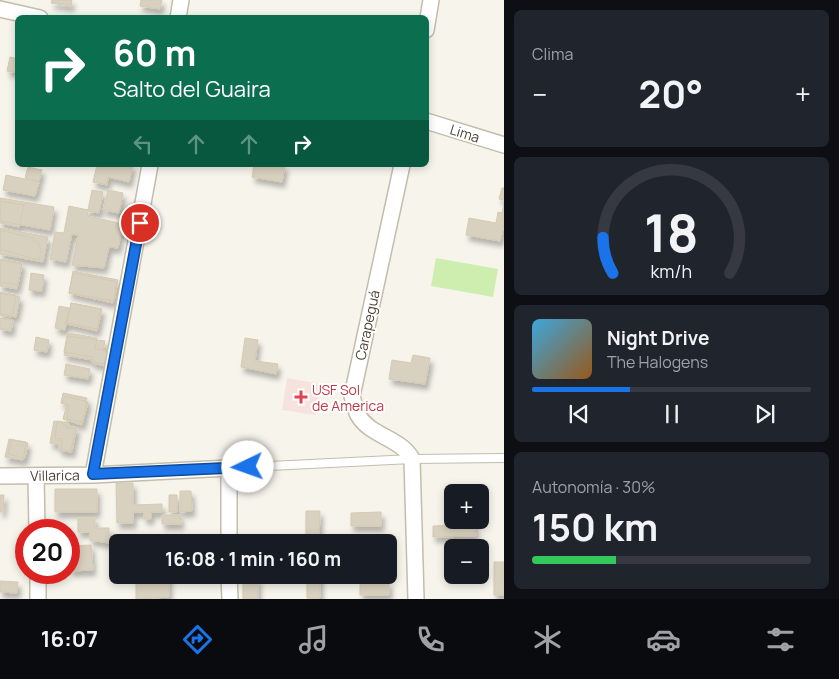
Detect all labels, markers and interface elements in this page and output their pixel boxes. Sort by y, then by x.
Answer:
text: 60 m [113,29,196,77]
icon: right [30,35,95,100]
text: Clima [532,43,573,65]
text: 20° [639,67,703,119]
text: Salto del Guaira [113,74,271,104]
text: − [532,75,547,113]
text: + [795,75,811,113]
street label: Lima [448,120,482,146]
icon: left [129,130,157,158]
icon: ahead [182,130,210,158]
icon: ahead [235,130,263,158]
icon: right [288,130,316,158]
text: 18 [644,197,699,268]
pin [119,202,161,244]
icon: arrive [126,209,154,237]
text: km/h [651,259,692,283]
street label: Carapeguá [350,288,384,362]
text: Night Drive [607,325,709,351]
text: The Halogens [607,351,708,373]
place label: USF Sol de America [312,380,384,415]
marker: USF Sol de America [294,390,308,404]
icon: previous [565,400,593,428]
icon: pause [658,400,686,428]
icon: next [751,400,779,428]
position arrow [221,440,273,492]
street label: Villarica [30,465,80,485]
text: Autonomía · 30% [532,476,655,498]
map controls [444,484,489,584]
button: + [444,484,489,529]
text: 150 km [532,500,658,552]
speed limit sign: 20 [15,519,80,584]
button: − [444,539,489,584]
text: 16:08 · 1 min · 160 m [165,546,341,572]
icon: directions [180,622,215,657]
icon: music [296,622,331,657]
icon: phone [413,622,448,657]
icon: climate [530,622,565,657]
icon: car [646,622,681,657]
icon: filters [763,622,798,657]
text: 16:07 [41,624,98,654]

